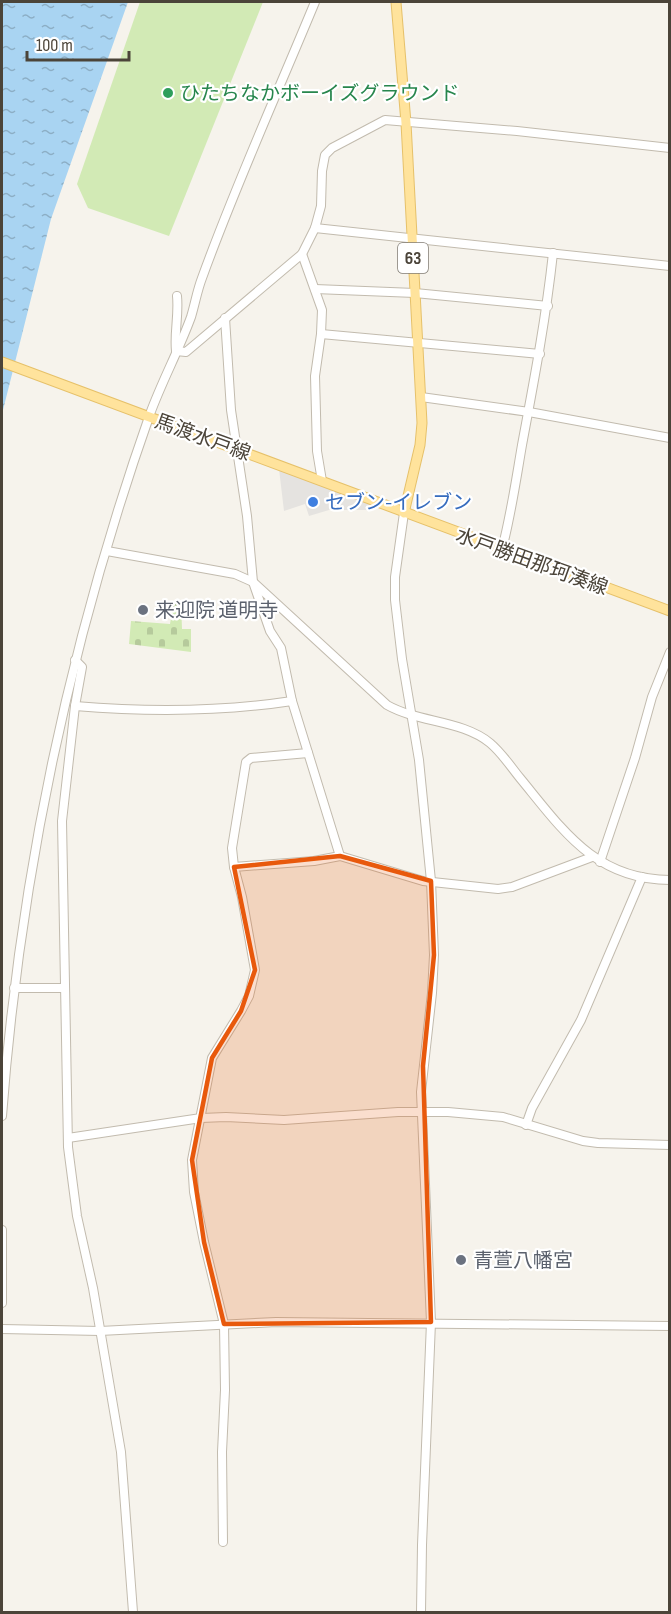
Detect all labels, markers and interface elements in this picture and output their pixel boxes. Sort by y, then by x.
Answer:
scale bar [27,24,129,62]
text: 100 m [36,35,73,56]
place label: ひたちなかボーイズグラウンド [180,82,459,106]
marker: ひたちなかボーイズグラウンド [161,86,175,100]
road number: 63 [398,243,428,273]
street label: 馬渡水戸線 [152,410,254,466]
place label: セブン-イレブン [325,491,472,515]
marker: セブン-イレブン [306,495,320,509]
street label: 水戸勝田那珂湊線 [452,523,611,601]
place label: 来迎院 道明寺 [155,599,278,623]
marker: 来迎院 道明寺 [136,603,150,617]
place label: 青萱八幡宮 [473,1249,573,1273]
marker: 青萱八幡宮 [454,1253,468,1267]

